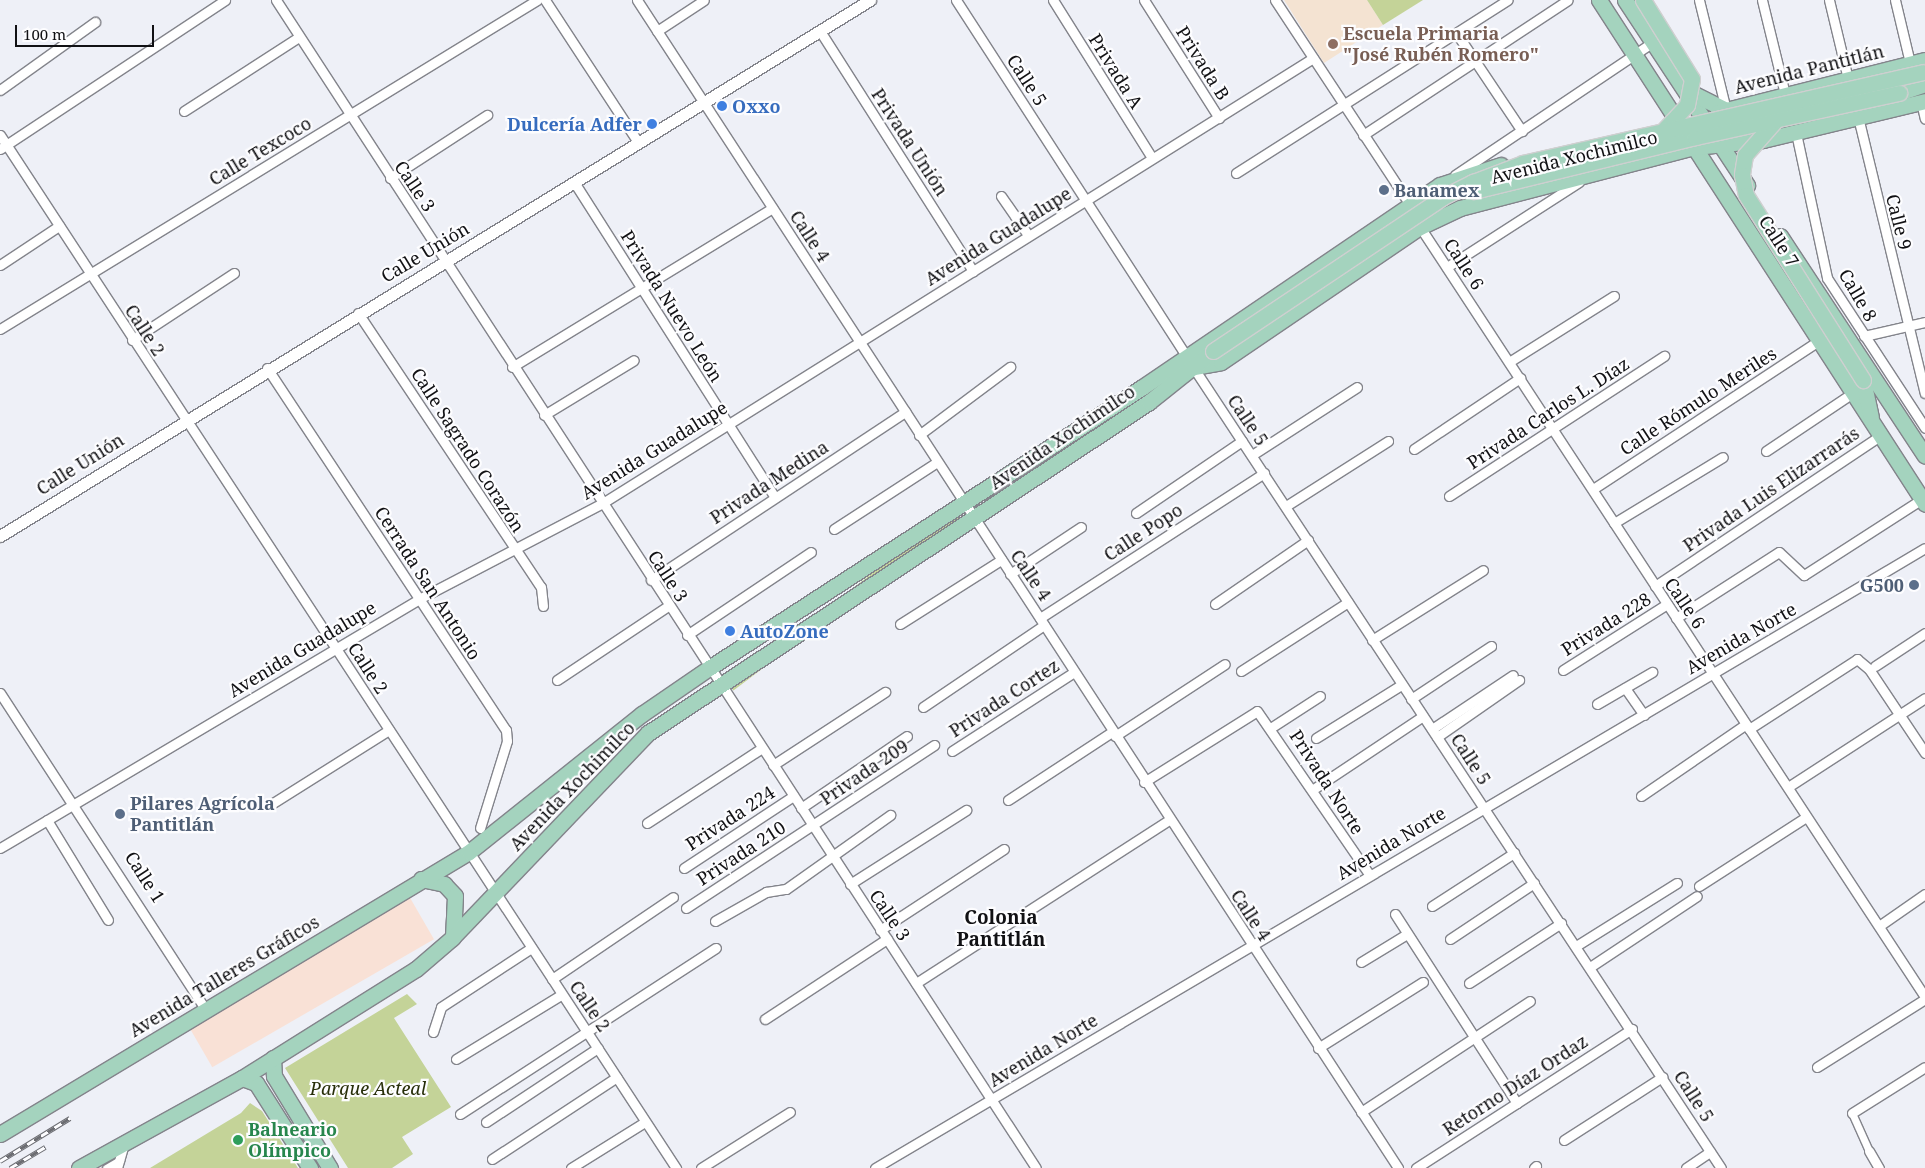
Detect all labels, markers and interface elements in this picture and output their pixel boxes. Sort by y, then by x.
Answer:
scale bar [18,15,156,47]
street label: Privada B [1172,22,1234,104]
place label: Escuela Primaria "José Rubén Romero" [1343,23,1539,66]
text: 100 m [23,24,66,44]
street label: Privada A [1085,30,1147,112]
marker: Escuela Primaria "José Rubén Romero" [1327,38,1339,50]
street label: Avenida Pantitlán [1732,40,1886,98]
street label: Calle 5 [1002,50,1052,110]
street label: Privada Unión [867,84,953,200]
place label: Oxxo [732,95,780,117]
marker: Oxxo [716,100,728,112]
street label: Calle Texcoco [205,112,315,190]
place label: Dulcería Adfer [507,113,642,135]
marker: Dulcería Adfer [646,118,658,130]
street label: Avenida Xochimilco [1489,126,1659,188]
street label: Calle 3 [390,156,440,216]
place label: Banamex [1394,179,1479,201]
street label: Avenida Guadalupe [921,182,1075,290]
marker: Banamex [1378,184,1390,196]
street label: Calle 9 [1882,192,1916,252]
street label: Calle 4 [785,206,835,266]
street label: Calle 7 [1754,211,1804,271]
street label: Calle Unión [377,217,473,287]
street label: Privada Nuevo León [617,226,727,386]
street label: Calle 6 [1439,234,1489,294]
street label: Calle 8 [1834,265,1882,325]
street label: Calle 2 [120,300,170,360]
street label: Calle Rómulo Meriles [1616,342,1780,460]
street label: Privada Carlos L. Díaz [1463,353,1633,473]
street label: Calle Sagrado Corazón [407,364,529,536]
street label: Avenida Xochimilco [985,380,1139,494]
street label: Calle 5 [1223,390,1273,450]
street label: Avenida Guadalupe [577,396,731,504]
street label: Privada Luis Elizarrarás [1679,422,1863,556]
street label: Calle Unión [32,429,128,499]
street label: Privada Medina [706,436,832,528]
street label: Calle Popo [1100,499,1186,565]
street label: Cerrada San Antonio [370,502,486,664]
street label: Calle 4 [1006,545,1056,605]
street label: Calle 3 [643,546,693,606]
street label: Calle 6 [1660,573,1710,633]
place label: G500 [1860,574,1904,596]
marker: G500 [1908,579,1920,591]
street label: Privada 228 [1557,588,1655,660]
street label: Avenida Guadalupe [224,596,380,702]
street label: Avenida Norte [1682,598,1800,678]
place label: AutoZone [740,620,829,642]
marker: AutoZone [724,625,736,637]
street label: Calle 2 [343,638,393,698]
street label: Privada Cortez [945,654,1063,742]
street label: Avenida Xochimilco [505,717,639,855]
street label: Privada Norte [1285,726,1369,838]
street label: Calle 5 [1446,729,1496,789]
street label: Privada 209 [816,735,912,809]
street label: Privada 224 [681,781,779,855]
place label: Pilares Agrícola Pantitlán [130,793,275,836]
street label: Avenida Norte [1333,802,1449,884]
marker: Pilares Agrícola Pantitlán [114,808,126,820]
street label: Privada 210 [692,816,790,890]
street label: Calle 1 [120,847,170,907]
street label: Calle 3 [865,885,915,945]
street label: Calle 4 [1226,885,1276,945]
district label: Colonia Pantitlán [956,907,1046,951]
street label: Avenida Talleres Gráficos [125,911,323,1041]
street label: Calle 2 [565,976,615,1036]
street label: Avenida Norte [985,1009,1101,1091]
street label: Retorno Díaz Ordaz [1439,1030,1591,1140]
street label: Calle 5 [1669,1066,1719,1126]
park label: Parque Acteal [310,1077,426,1099]
place label: Balneario Olímpico [248,1119,337,1162]
marker: Balneario Olímpico [232,1134,244,1146]

